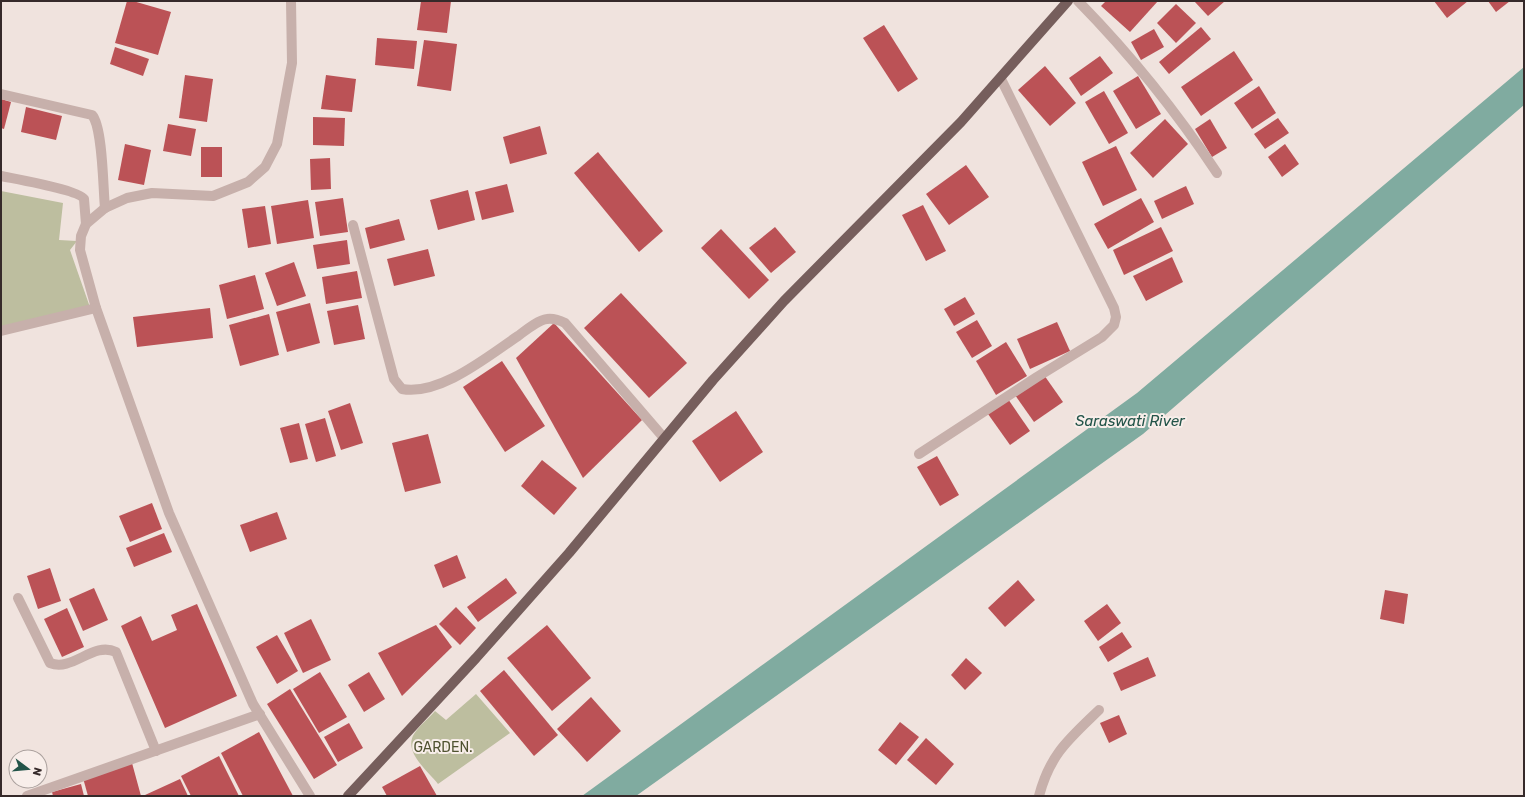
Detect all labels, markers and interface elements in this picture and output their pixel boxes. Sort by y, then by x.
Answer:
water label: Saraswati River [1075,412,1186,430]
park label: GARDEN. [413,739,473,756]
north arrow [8,749,48,789]
text: N [30,766,44,777]

